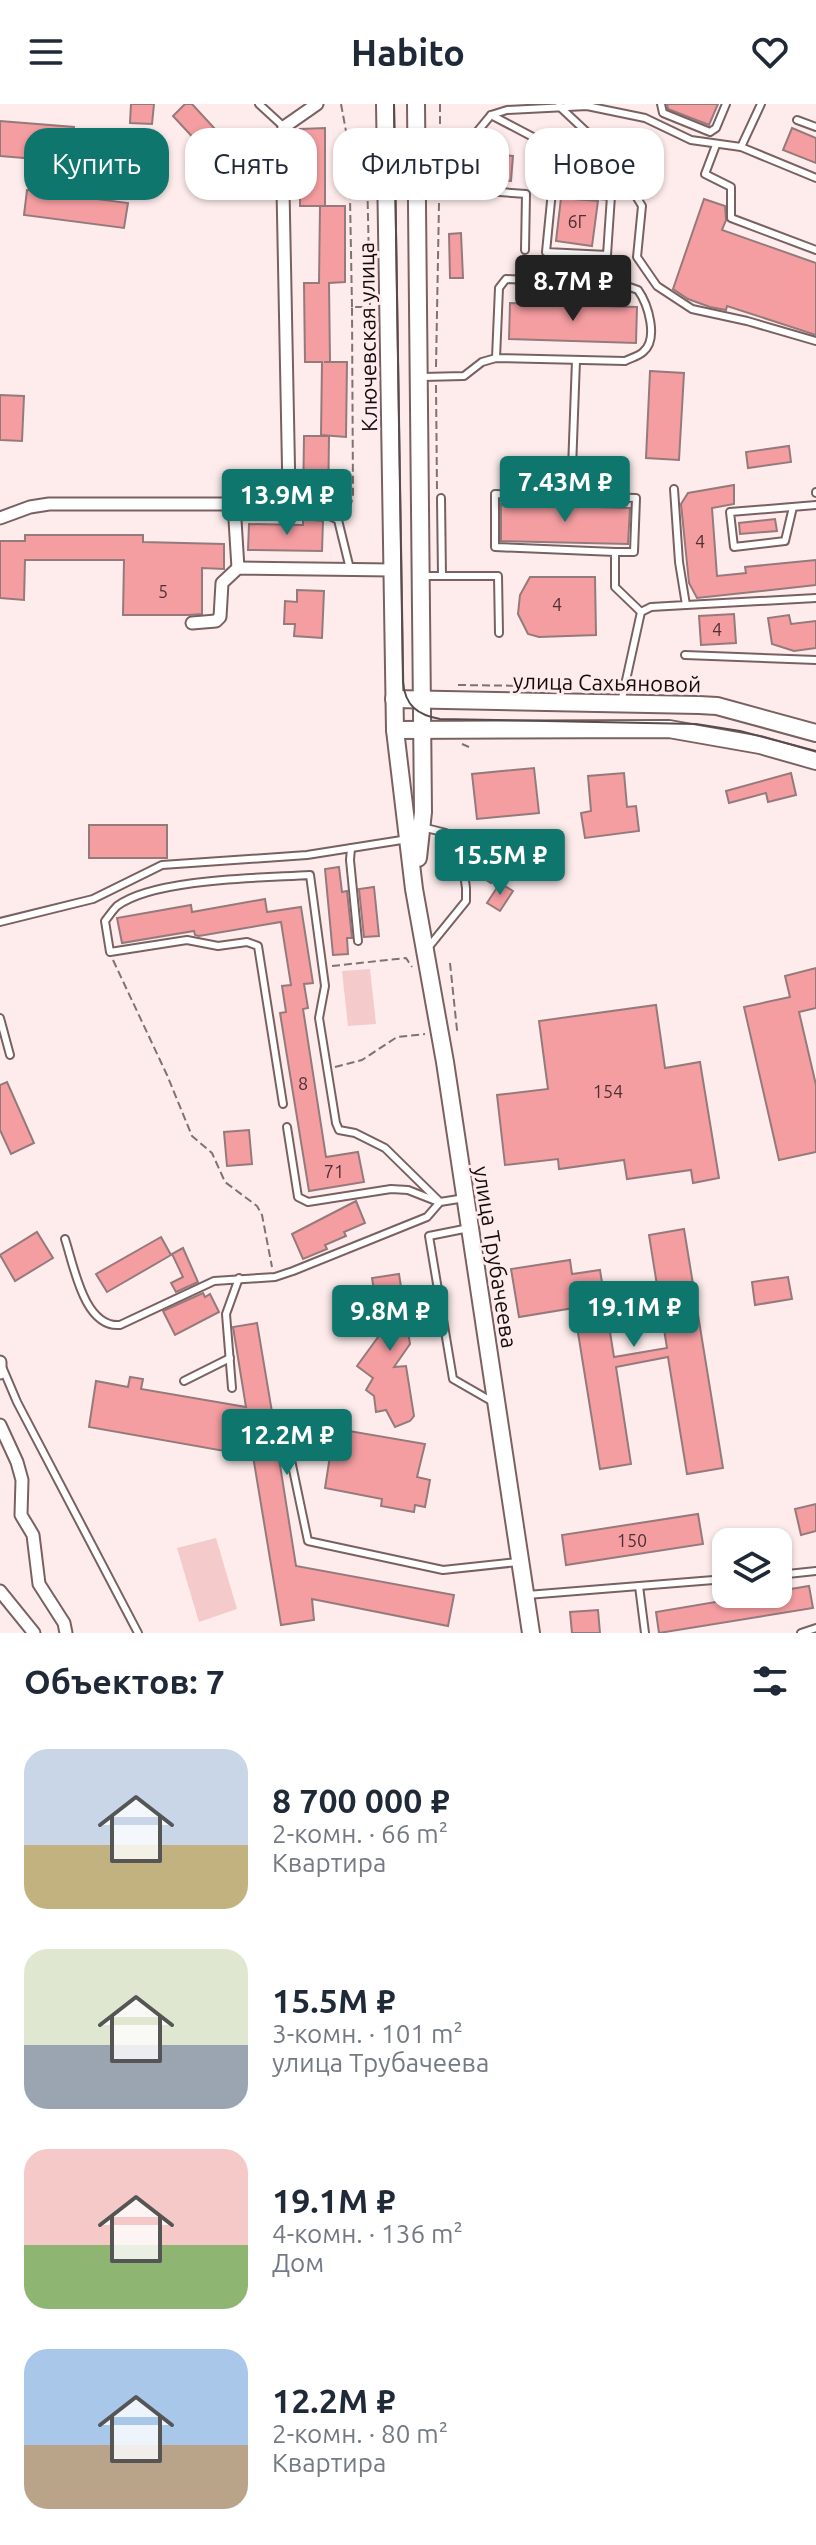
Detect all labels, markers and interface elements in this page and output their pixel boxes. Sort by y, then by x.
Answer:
icon: menu [24,30,68,74]
icon: heart [748,30,792,74]
text: Habito [351,32,465,73]
chip: Купить [24,128,169,200]
chip: Снять [185,128,317,200]
chip: Фильтры [333,128,509,200]
chip: Новое [525,128,664,200]
house number: 6Г [567,211,587,231]
street label: Ключевская улица [353,242,381,432]
pin: 8.7M ₽ [508,255,638,323]
text: 8.7M ₽ [533,266,613,295]
pin: 7.43M ₽ [491,456,639,524]
text: 7.43M ₽ [518,467,612,496]
pin: 13.9M ₽ [213,469,361,537]
text: 13.9M ₽ [240,480,334,509]
house number: 4 [695,531,705,551]
house number: 5 [158,581,168,601]
house number: 4 [552,594,562,614]
house number: 4 [712,619,722,639]
street label: улица Сахьяновой [513,668,701,696]
pin: 15.5M ₽ [426,829,574,897]
text: 15.5M ₽ [453,840,547,869]
house number: 8 [298,1073,308,1093]
house number: 154 [593,1081,623,1101]
house number: 71 [324,1161,344,1181]
street label: улица Трубачеева [469,1164,523,1350]
pin: 19.1M ₽ [560,1281,708,1349]
pin: 9.8M ₽ [325,1285,455,1353]
text: 19.1M ₽ [587,1292,681,1321]
text: 9.8M ₽ [350,1296,430,1325]
pin: 12.2M ₽ [213,1409,361,1477]
text: 12.2M ₽ [240,1420,334,1449]
map controls [712,1528,792,1608]
button: layers [712,1528,792,1608]
house number: 150 [617,1530,647,1550]
icon: filters [748,1659,792,1703]
text: Объектов: 7 [24,1662,225,1700]
icon: home [88,1781,184,1877]
text: 8 700 000 ₽ [272,1781,450,1819]
text: 2-комн. · 66 m² [272,1819,448,1848]
text: Квартира [272,1848,386,1877]
icon: home [88,1981,184,2077]
text: 15.5M ₽ [272,1981,395,2019]
text: 3-комн. · 101 m² [272,2019,463,2048]
text: улица Трубачеева [272,2048,489,2077]
icon: home [88,2181,184,2277]
text: 19.1M ₽ [272,2181,395,2219]
text: 4-комн. · 136 m² [272,2219,463,2248]
text: Дом [272,2248,324,2277]
icon: home [88,2381,184,2477]
text: 12.2M ₽ [272,2381,395,2419]
text: 2-комн. · 80 m² [272,2419,448,2448]
text: Квартира [272,2448,386,2477]

